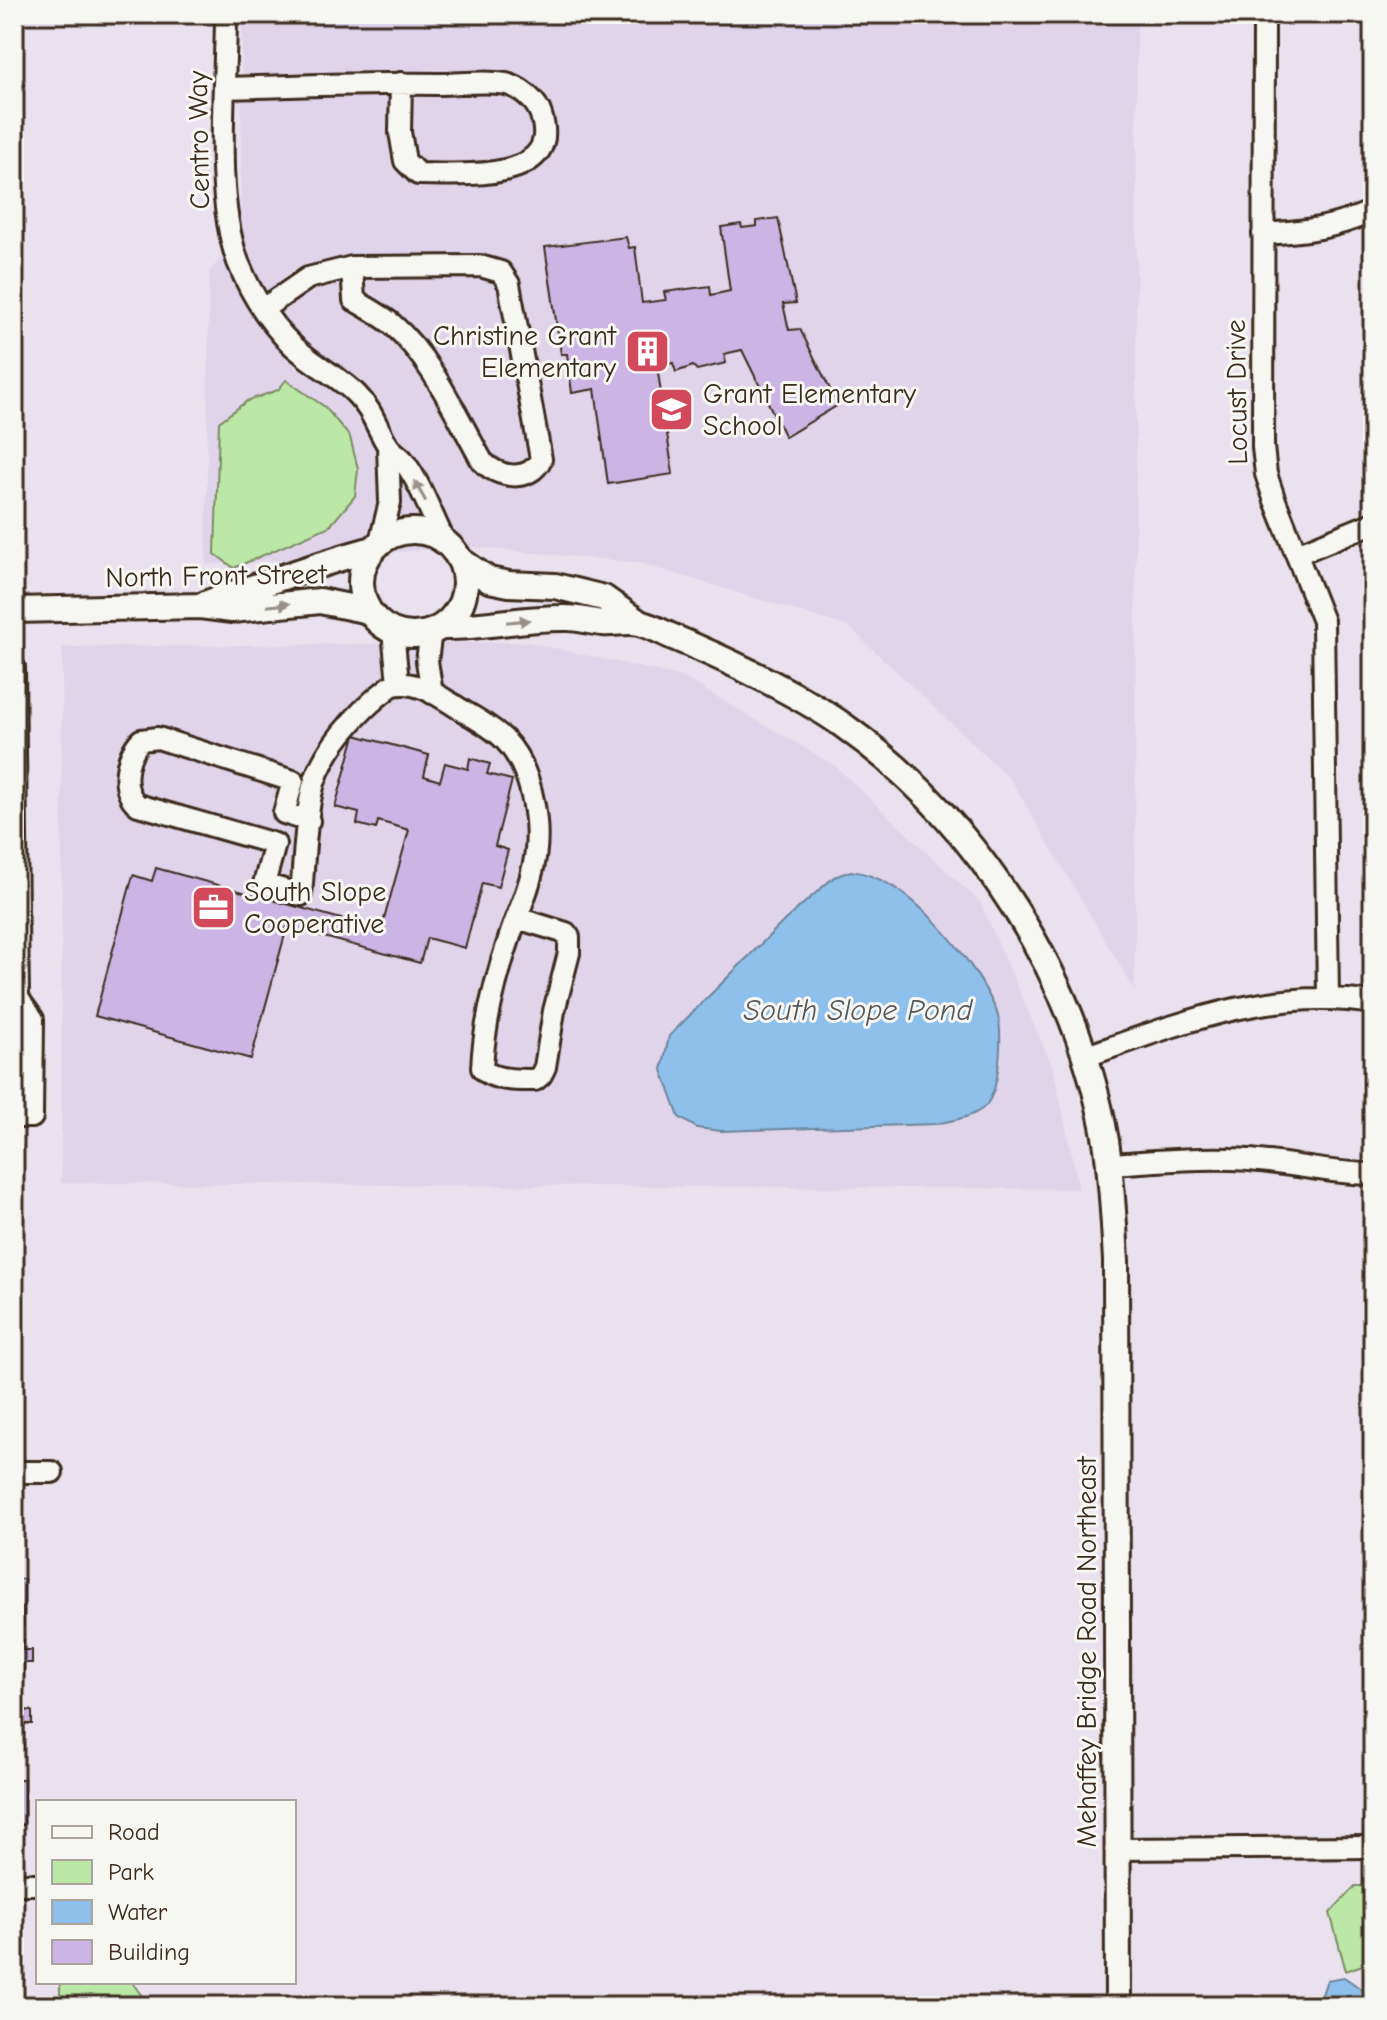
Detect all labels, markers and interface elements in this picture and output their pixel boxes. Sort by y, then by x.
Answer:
street label: Centro Way [182,70,216,210]
street label: Locust Drive [1220,319,1254,465]
place label: Christine Grant Elementary [433,320,617,384]
building icon: Christine Grant Elementary [623,328,671,376]
place label: Grant Elementary School [703,378,916,442]
school or university icon: Grant Elementary School [648,386,696,434]
one-way arrow [413,479,426,502]
street label: North Front Street [105,558,328,594]
one-way arrow [265,598,290,611]
one-way arrow [506,615,531,628]
place label: South Slope Cooperative [244,876,386,940]
office icon: South Slope Cooperative [189,884,237,932]
water label: South Slope Pond [744,993,973,1028]
street label: Mehaffey Bridge Road Northeast [1071,1455,1103,1848]
legend [36,1800,296,1984]
text: Road [108,1818,160,1846]
text: Park [108,1858,154,1886]
text: Water [108,1898,168,1926]
text: Building [108,1938,190,1966]

